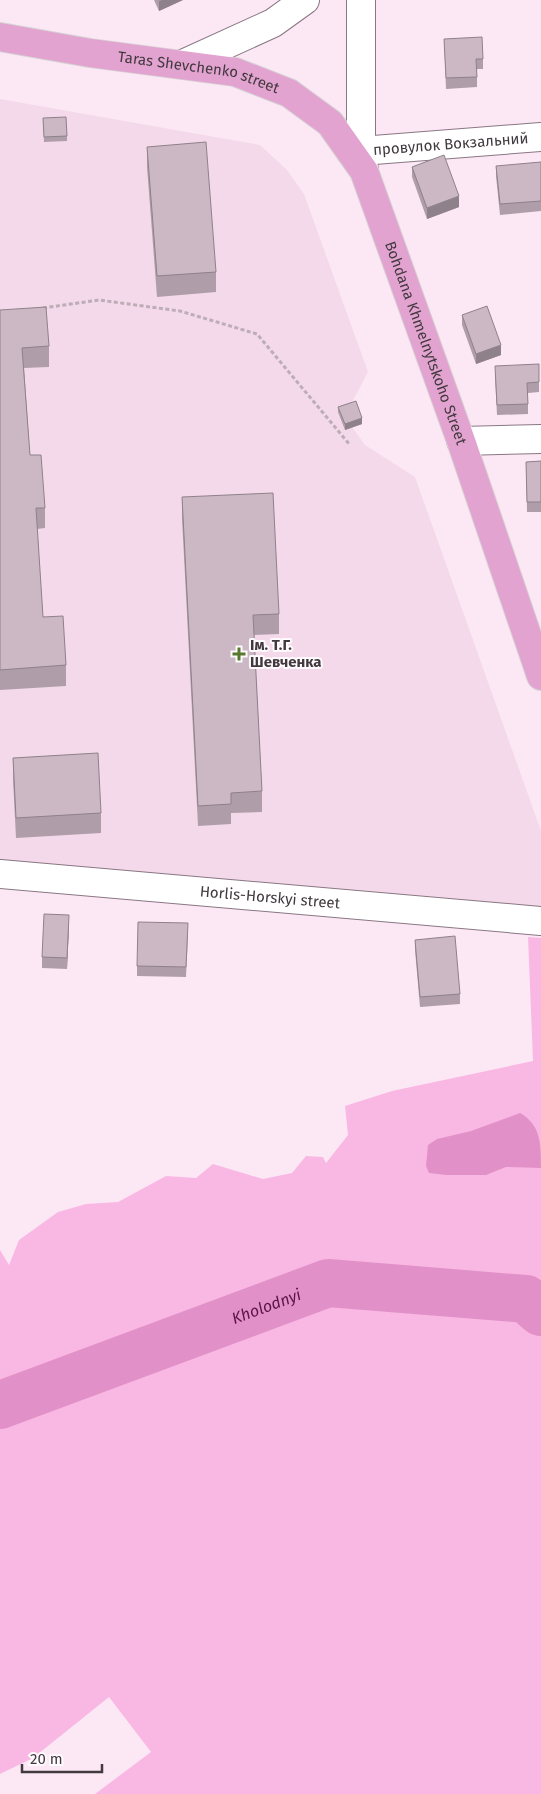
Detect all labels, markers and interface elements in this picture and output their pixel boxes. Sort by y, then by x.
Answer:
street label: Taras Shevchenko street [117,48,282,98]
street label: провулок Вокзальний [372,129,529,159]
street label: Bohdana Khmelnytskoho Street [381,239,471,448]
place label: Ім. Т.Г. Шевченка [250,636,322,671]
marker: Ім. Т.Г. Шевченка [232,647,246,661]
street label: Horlis-Horskyi street [199,882,341,913]
water label: Kholodnyi [229,1284,304,1328]
scale bar [22,1742,102,1774]
text: 20 m [30,1750,63,1768]

